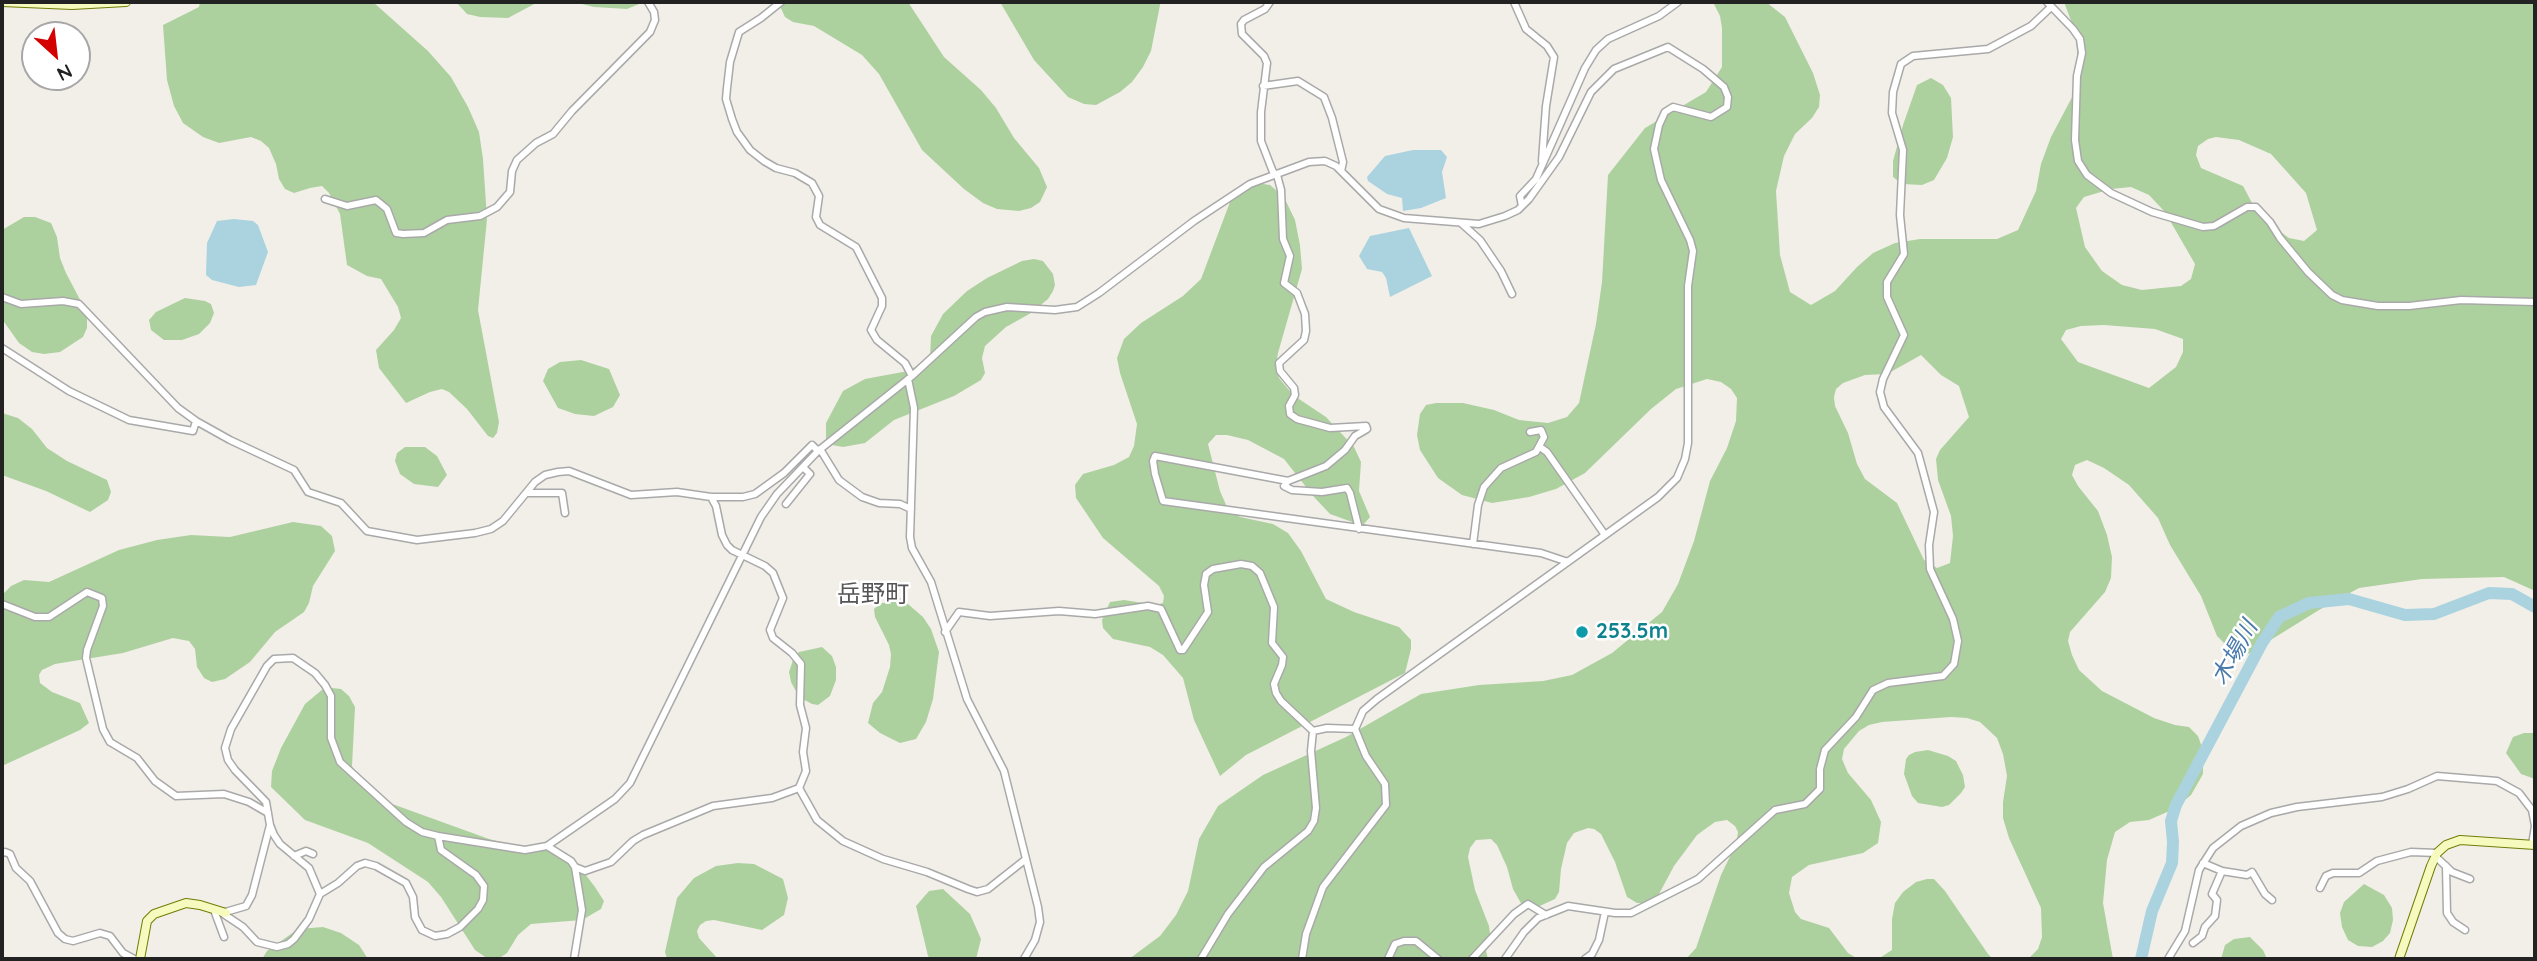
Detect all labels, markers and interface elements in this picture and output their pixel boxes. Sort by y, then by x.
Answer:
north arrow [21,21,91,91]
text: N [53,59,76,87]
district label: 岳野町 [837,581,909,609]
water label: 木場川 [2206,616,2264,690]
place label: 253.5m [1596,619,1668,645]
marker: 253.5m [1574,624,1590,640]

